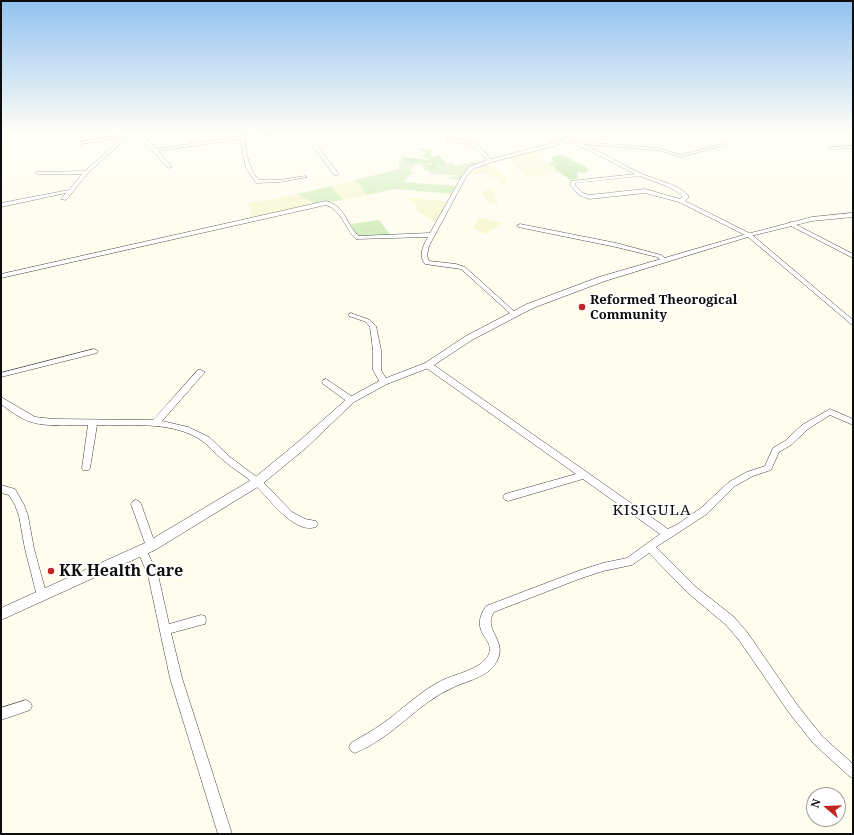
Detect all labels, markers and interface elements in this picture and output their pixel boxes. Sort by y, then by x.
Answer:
place label: Reformed Theorogical Community [590,292,737,323]
marker: Reformed Theorogical Community [577,302,587,312]
district label: KISIGULA [612,502,692,520]
place label: KK Health Care [59,561,183,581]
marker: KK Health Care [46,566,56,576]
north arrow [806,787,846,827]
text: N [807,797,824,810]

